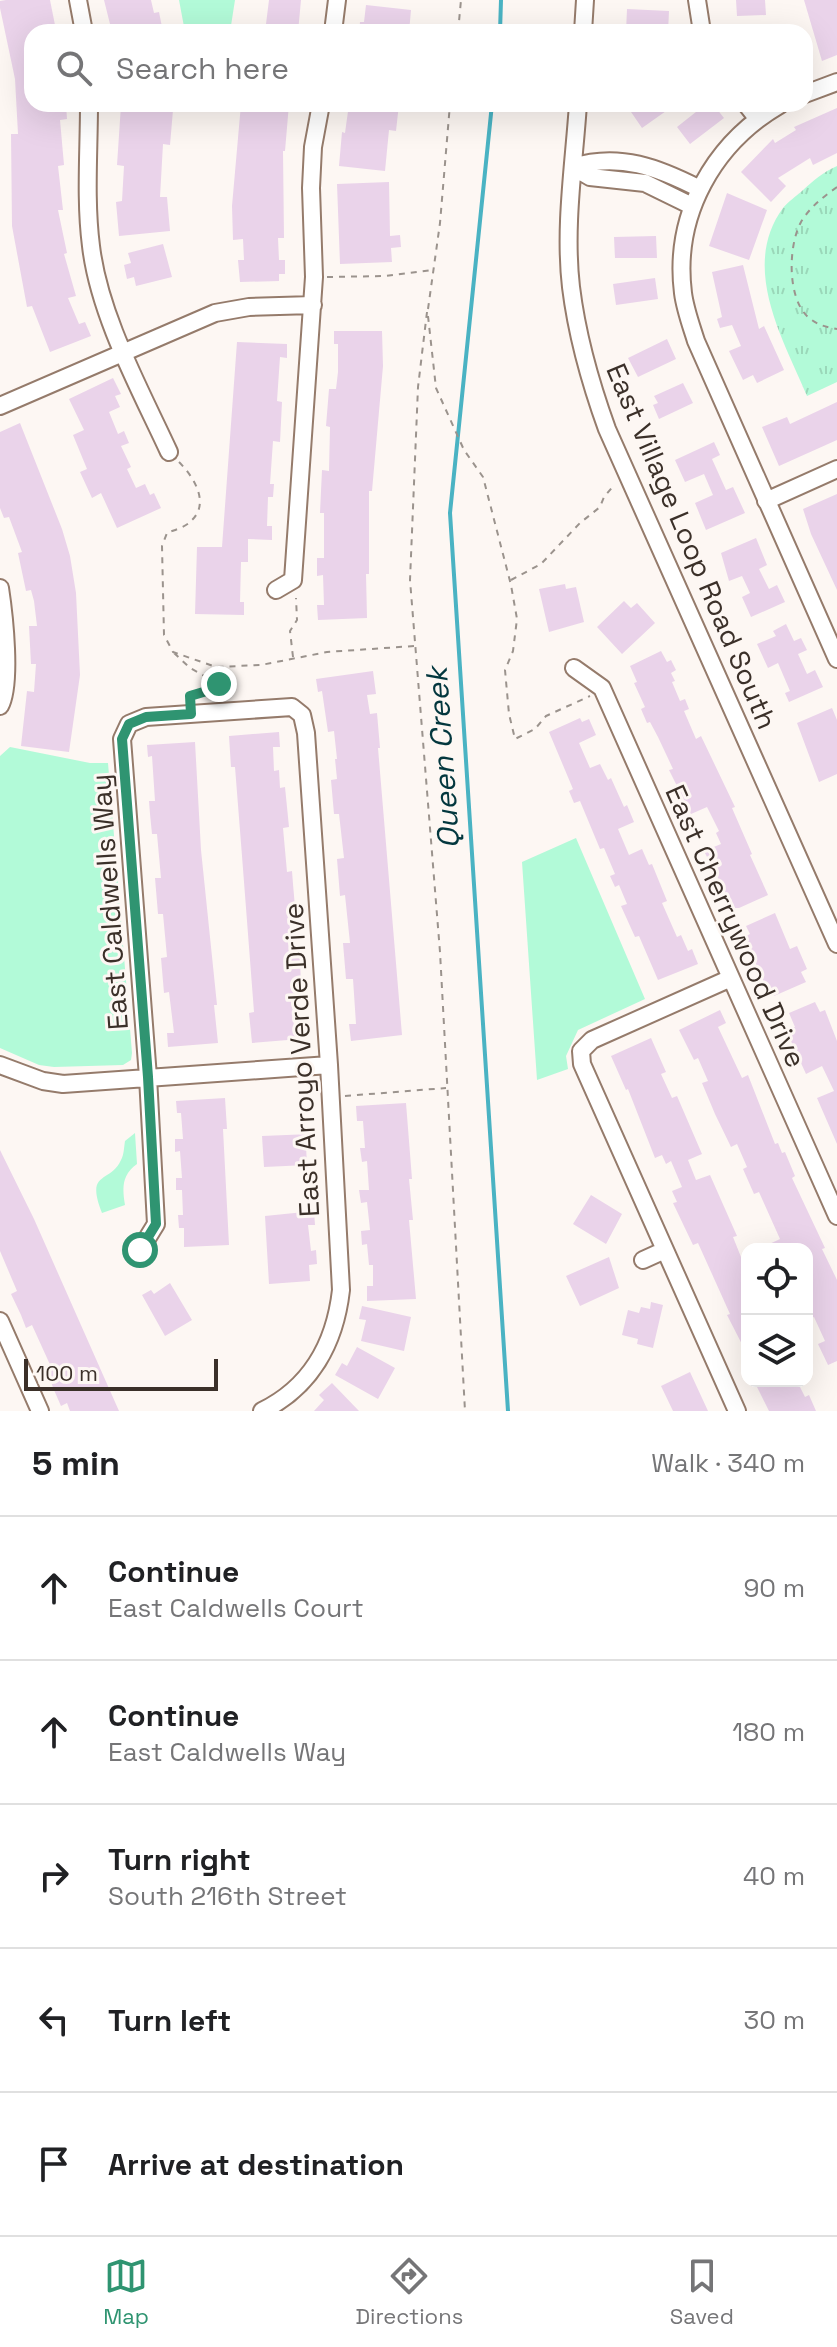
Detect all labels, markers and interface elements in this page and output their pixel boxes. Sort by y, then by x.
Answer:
search box [24,24,813,112]
icon: search [52,46,96,90]
text: Search here [116,49,289,88]
street label: East Village Loop Road South [598,358,786,734]
water label: Queen Creek [417,663,468,850]
route end [201,666,237,702]
street label: East Caldwells Way [82,773,136,1031]
street label: East Cherrywood Drive [657,779,815,1073]
street label: East Arroyo Verde Drive [275,902,327,1218]
route start [122,1232,158,1268]
map controls [741,1243,813,1387]
button: locate [741,1243,813,1315]
button: layers [741,1315,813,1387]
scale bar [24,1355,218,1391]
text: 100 m [36,1359,98,1387]
text: 5 min [32,1442,120,1485]
text: Walk · 340 m [651,1446,805,1480]
text: Continue [108,1552,239,1591]
icon: ahead [32,1566,76,1610]
text: 90 m [743,1571,805,1605]
text: East Caldwells Court [108,1591,364,1625]
text: Continue [108,1696,239,1735]
icon: ahead [32,1710,76,1754]
text: 180 m [732,1715,805,1749]
text: East Caldwells Way [108,1735,346,1769]
text: Turn right [108,1840,251,1879]
icon: right [32,1854,76,1898]
text: 40 m [743,1859,805,1893]
text: South 216th Street [108,1879,347,1913]
icon: left [32,1998,76,2042]
text: Turn left [108,2001,231,2040]
text: 30 m [744,2003,805,2037]
icon: arrive [32,2142,76,2186]
text: Arrive at destination [108,2145,404,2184]
tab: Map [103,2254,149,2330]
tab: Directions [355,2254,463,2330]
tab: Saved [670,2254,734,2330]

